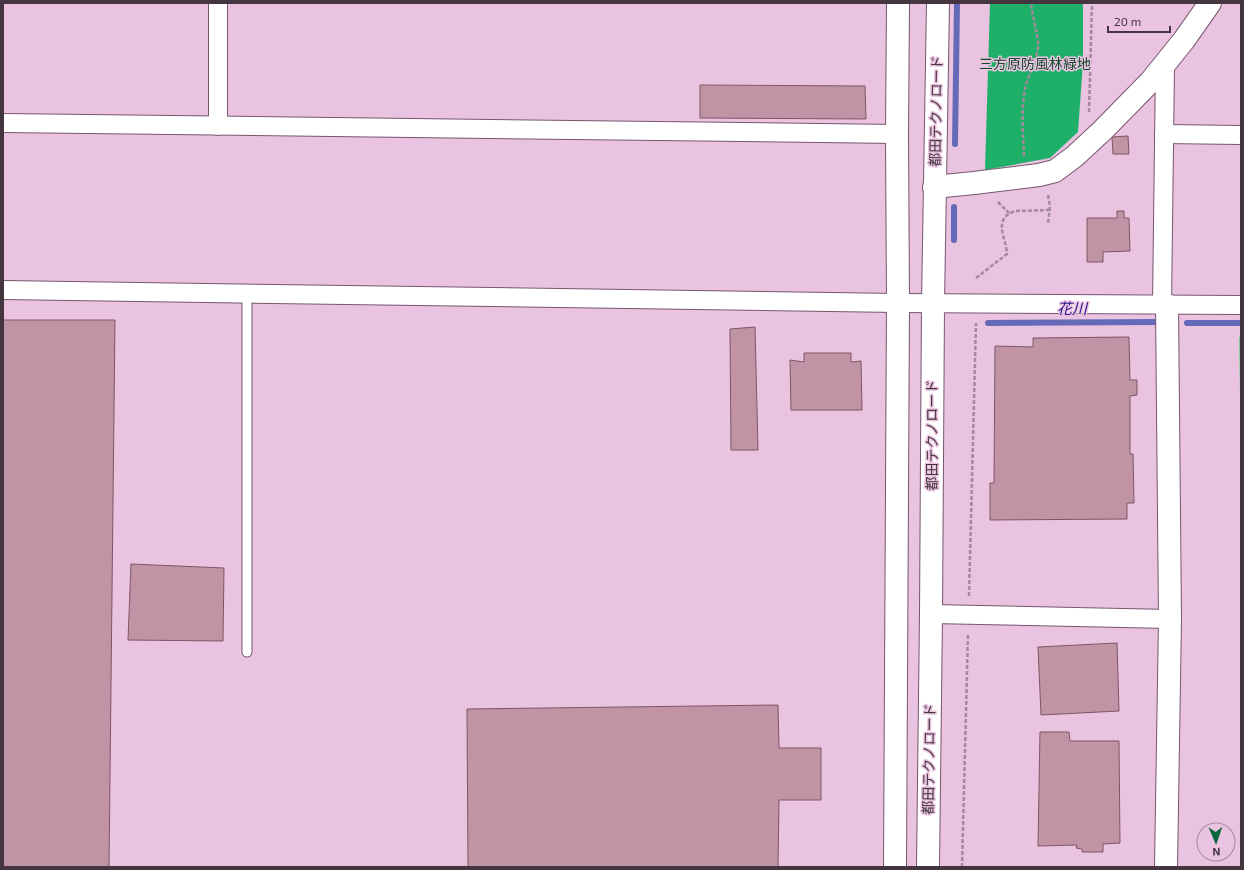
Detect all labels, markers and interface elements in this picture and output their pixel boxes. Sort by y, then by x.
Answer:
scale bar [1108,8,1170,34]
text: 20 m [1114,14,1141,28]
street label: 都田テクノロード [926,55,945,167]
park label: 三方原防風林緑地 [979,55,1091,72]
water label: 花川 [1057,299,1089,317]
street label: 都田テクノロード [923,379,940,491]
street label: 都田テクノロード [919,703,938,815]
north arrow [1196,822,1236,862]
text: N [1212,846,1221,859]

